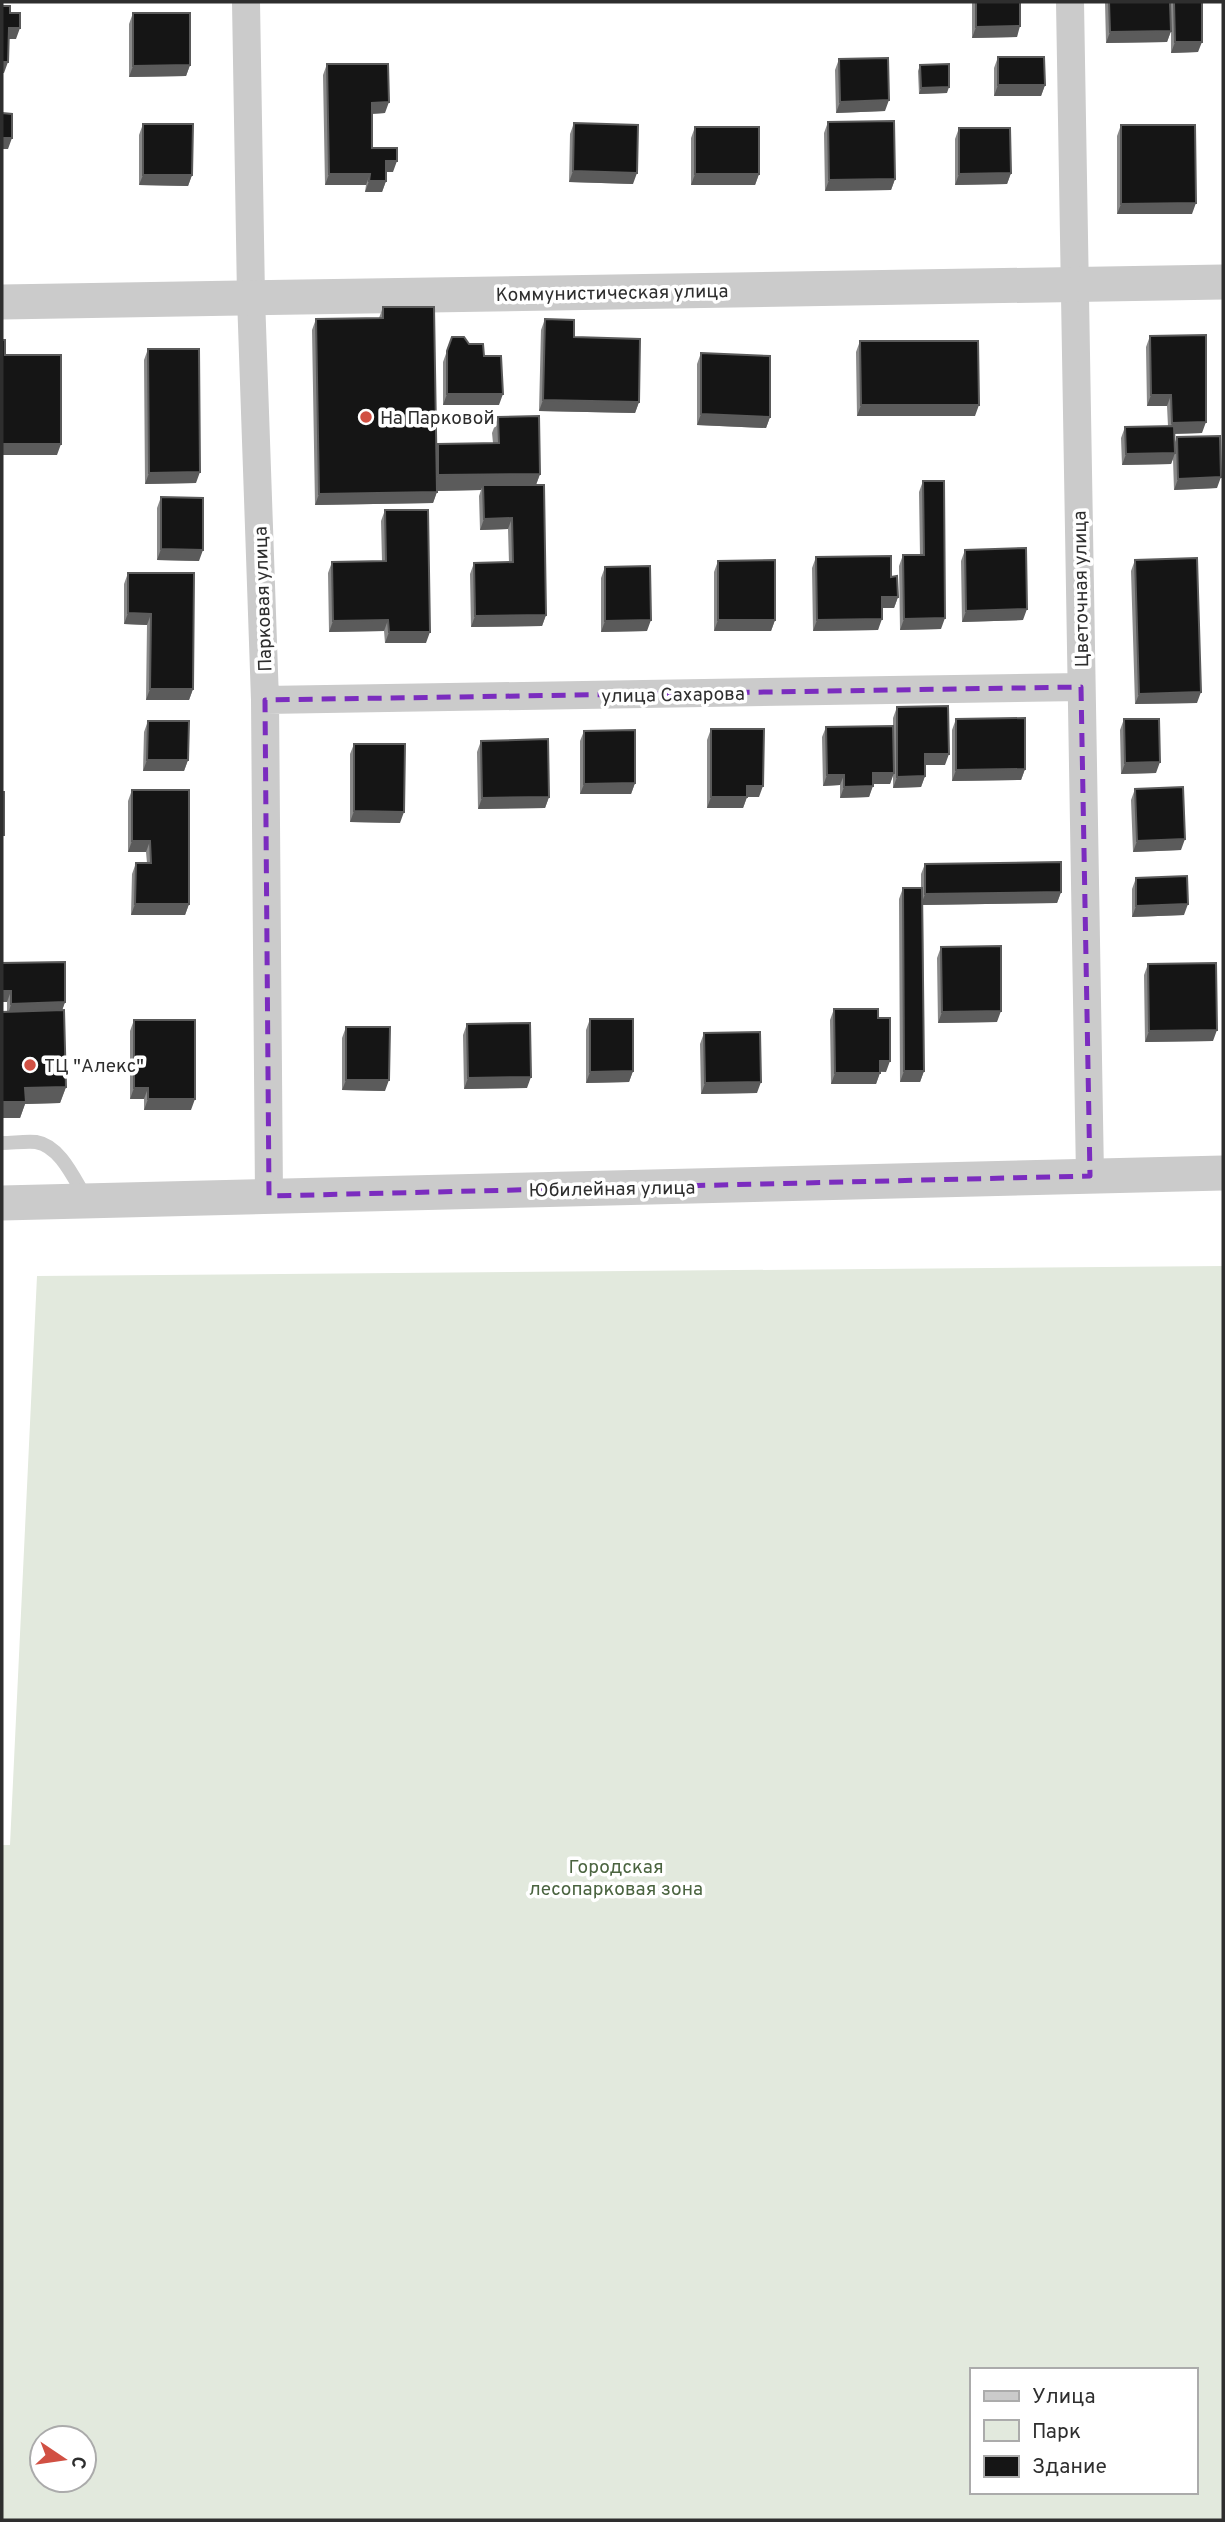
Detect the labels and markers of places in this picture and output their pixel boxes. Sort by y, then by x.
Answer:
place label: На Парковой [380,407,495,431]
marker: На Парковой [358,409,374,425]
place label: ТЦ "Алекс" [44,1055,144,1079]
marker: ТЦ "Алекс" [22,1057,38,1073]

